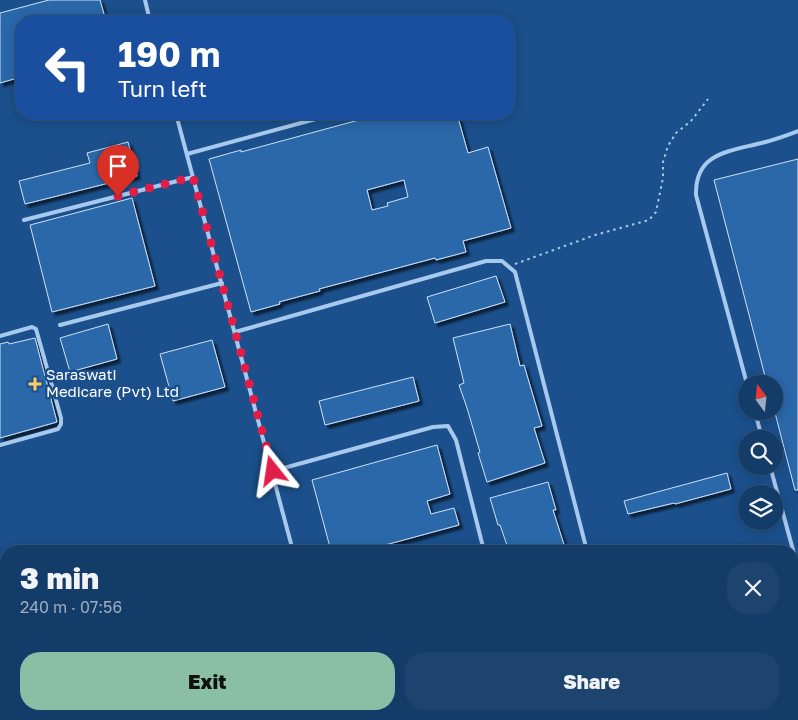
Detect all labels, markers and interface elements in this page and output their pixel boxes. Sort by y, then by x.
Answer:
text: 190 m [118,33,220,75]
icon: left [35,35,100,100]
text: Turn left [118,75,207,102]
pin [97,145,139,196]
icon: arrive [104,152,132,180]
place label: Saraswati Medicare (Pvt) Ltd [46,365,179,400]
north arrow [738,375,782,420]
map controls [738,375,783,530]
marker: Saraswati Medicare (Pvt) Ltd [28,377,42,391]
button: search [738,430,783,475]
position arrow [246,444,298,496]
button: layers [738,485,783,530]
text: 3 min [20,560,99,596]
button: close [727,562,779,614]
text: 240 m · 07:56 [20,597,122,617]
button: Exit [20,652,395,710]
button: Share [405,652,779,710]

